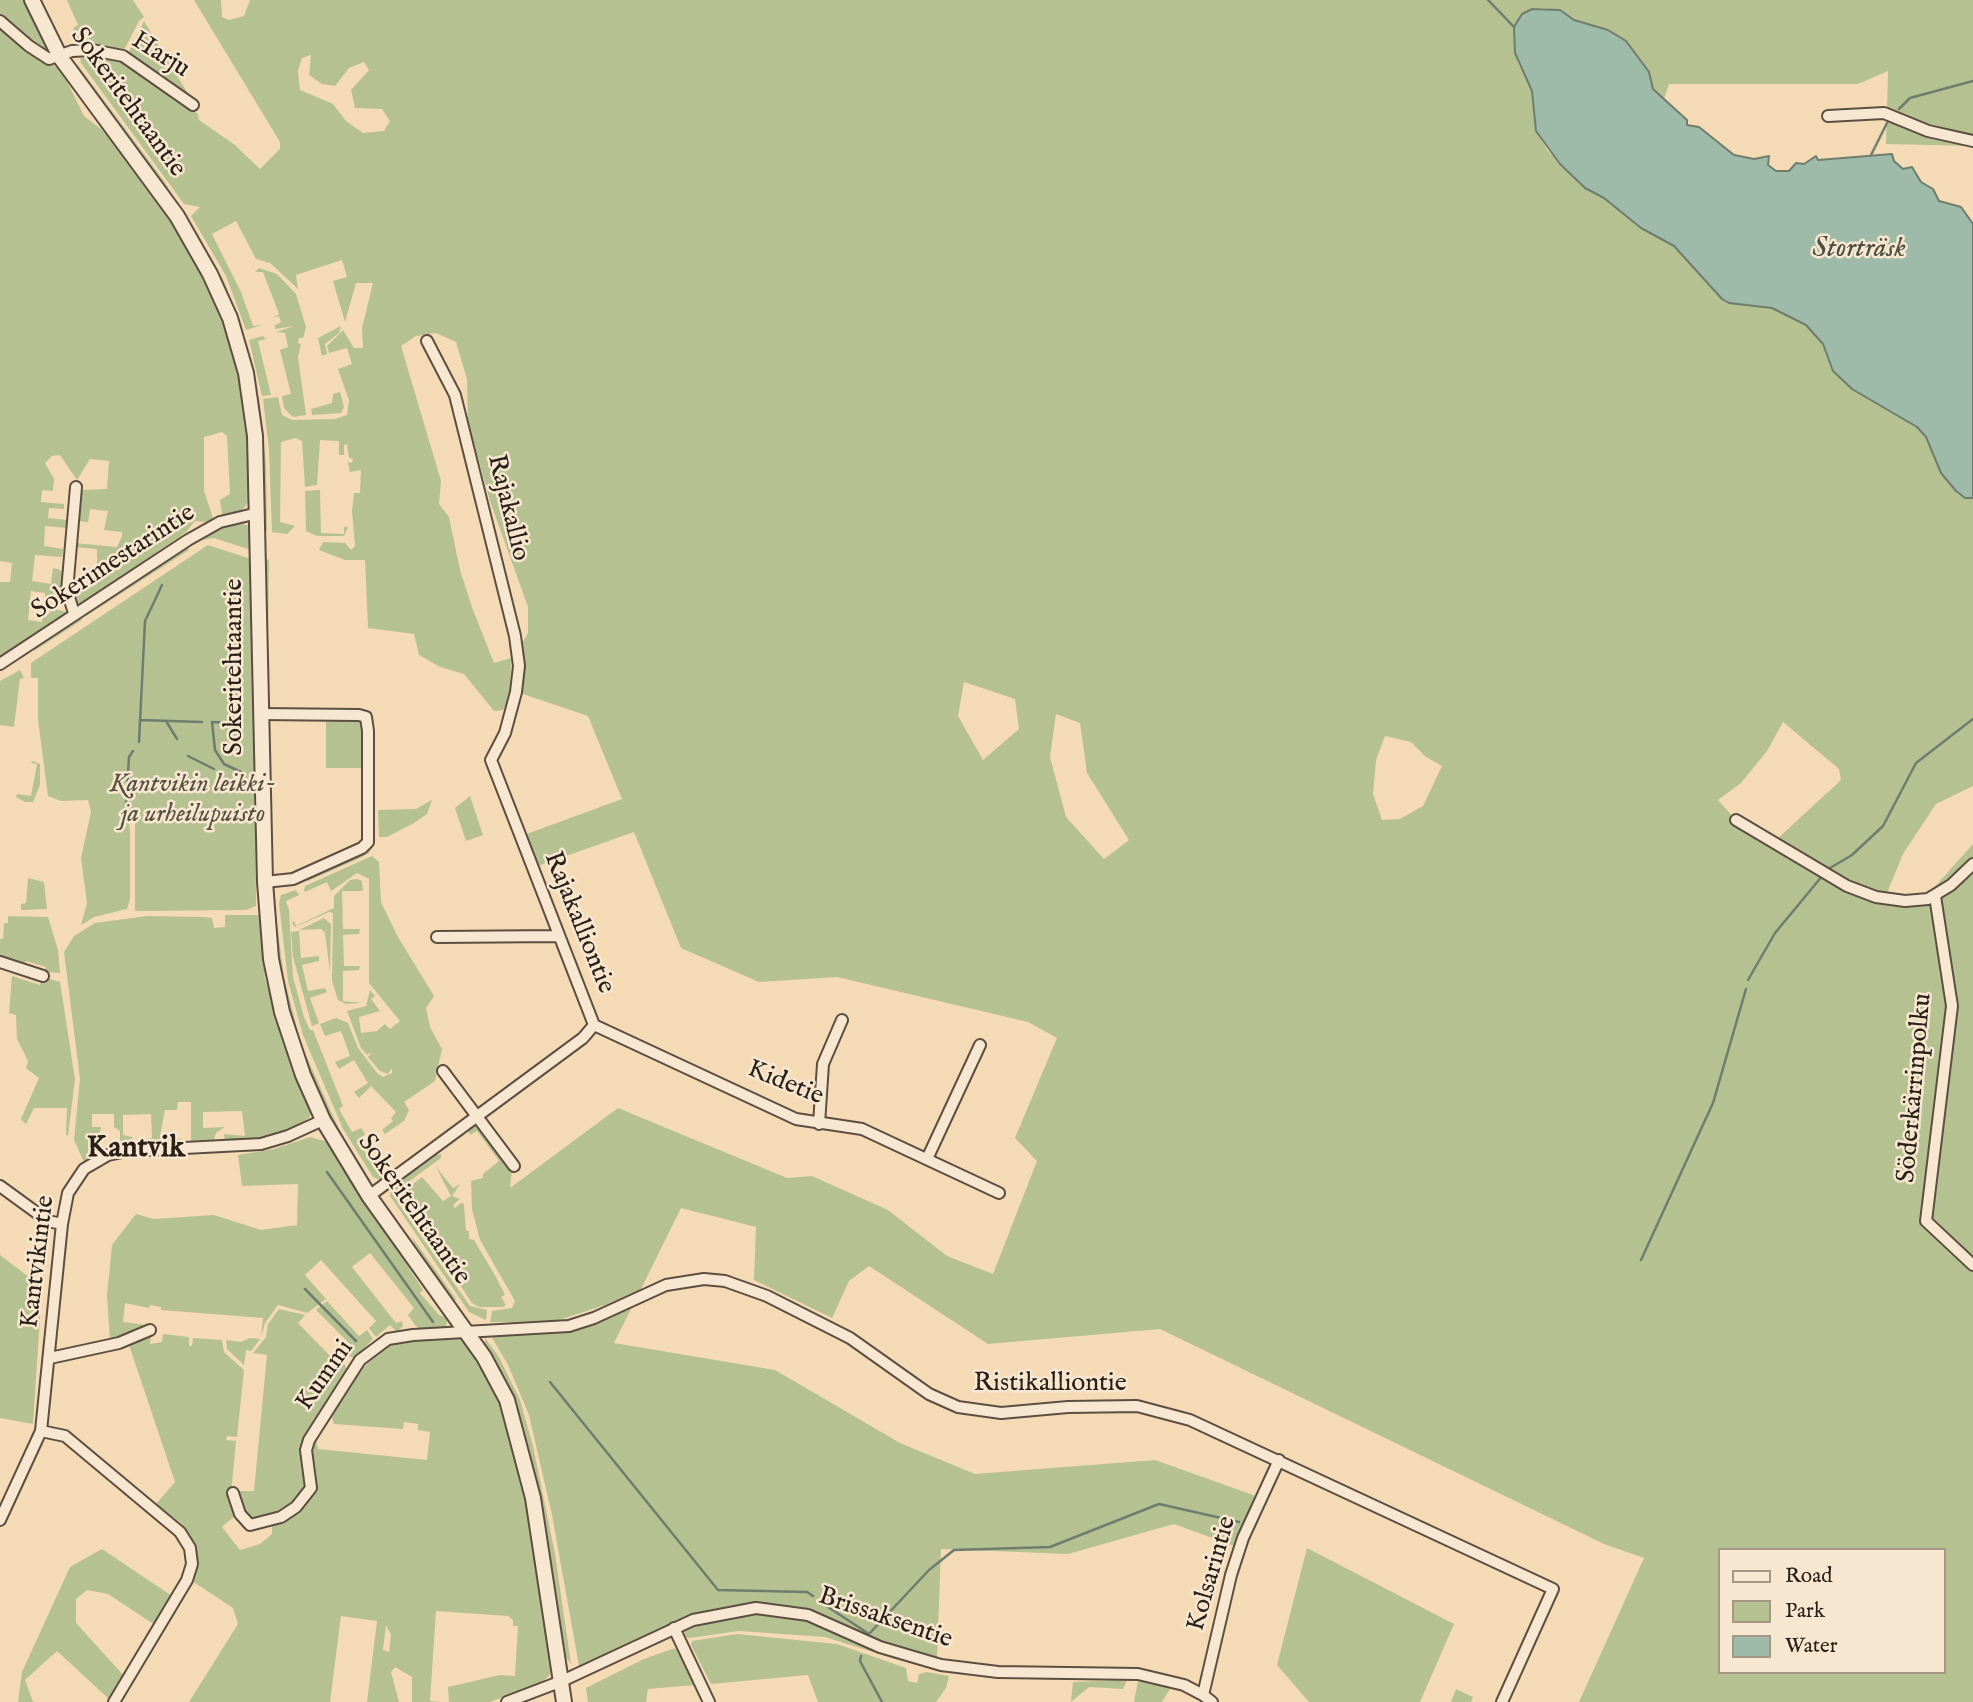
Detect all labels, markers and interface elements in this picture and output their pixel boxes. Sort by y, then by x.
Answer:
street label: Sokeritehtaantie [62,22,192,184]
street label: Harju [125,26,195,86]
water label: Storträsk [1812,233,1906,267]
street label: Rajakallio [479,452,535,564]
street label: Sokerimestarintie [26,499,202,627]
street label: Sokeritehtaantie [220,579,252,755]
park label: Kantvikin leikki- ja urheilupuisto [110,770,276,832]
street label: Rajakalliontie [535,848,621,998]
street label: Söderkärrinpolku [1892,992,1940,1184]
street label: Kidetie [742,1055,828,1113]
street label: Sokeritehtaantie [350,1129,476,1291]
district label: Kantvik [87,1132,185,1168]
street label: Kantvikintie [15,1194,63,1330]
street label: Kummi [290,1335,362,1417]
street label: Ristikalliontie [973,1369,1127,1401]
street label: Kolsarintie [1182,1513,1244,1635]
legend [1717,1548,1945,1674]
text: Road [1785,1563,1832,1590]
street label: Brissaksentie [814,1582,956,1656]
text: Park [1785,1598,1825,1625]
text: Water [1785,1633,1837,1660]

